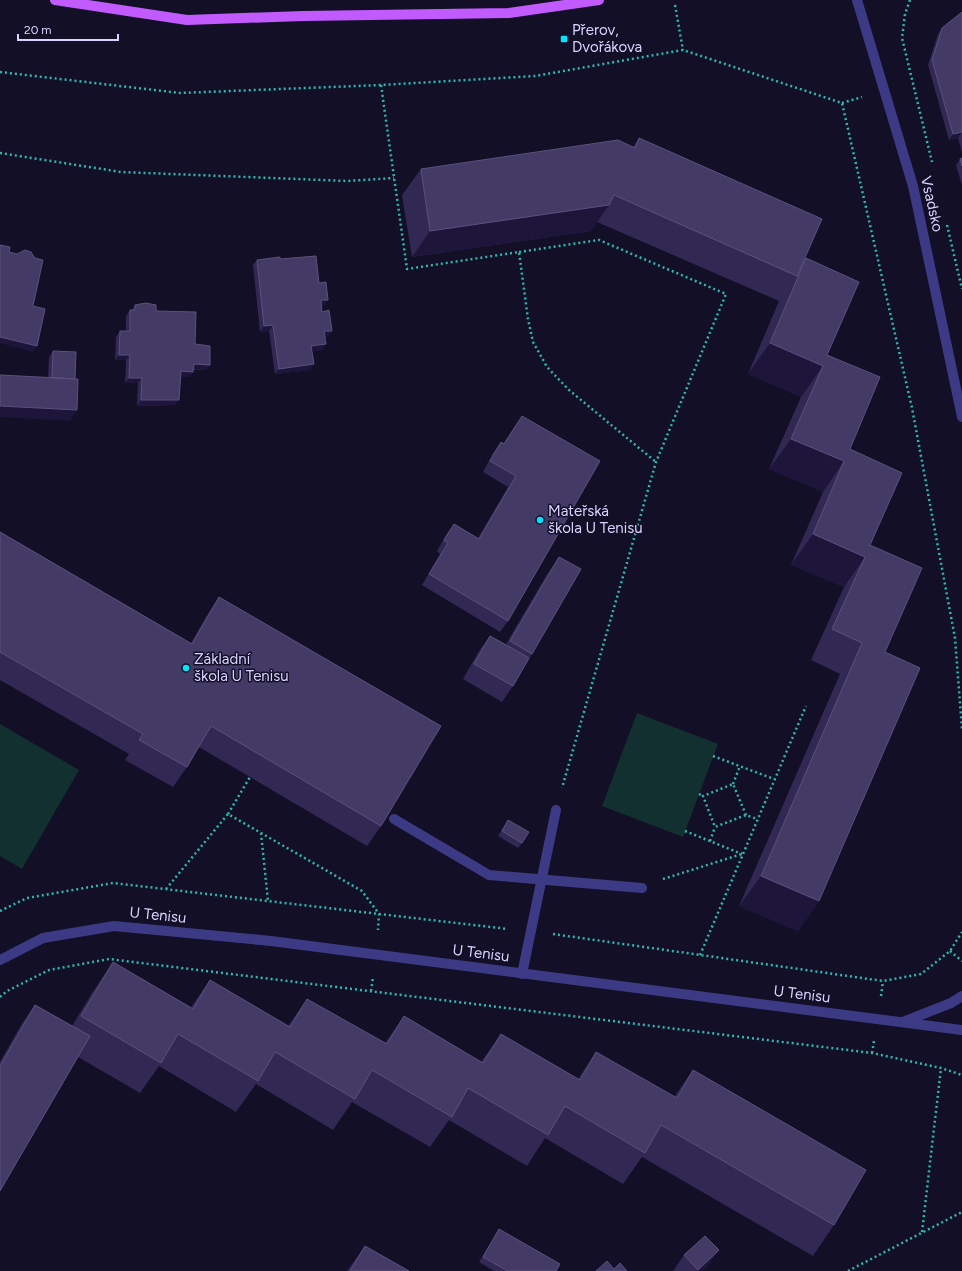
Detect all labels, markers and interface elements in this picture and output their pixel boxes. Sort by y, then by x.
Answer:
scale bar [18,16,118,42]
place label: Přerov, Dvořákova [572,21,642,56]
text: 20 m [24,23,52,37]
marker: Přerov, Dvořákova [559,34,569,44]
street label: Vsadsko [917,174,947,234]
place label: Mateřská škola U Tenisu [548,502,643,537]
marker: Mateřská škola U Tenisu [535,515,545,525]
place label: Základní škola U Tenisu [194,650,289,685]
marker: Základní škola U Tenisu [181,663,191,673]
street label: U Tenisu [129,903,187,927]
street label: U Tenisu [452,941,510,965]
street label: U Tenisu [773,982,831,1006]

